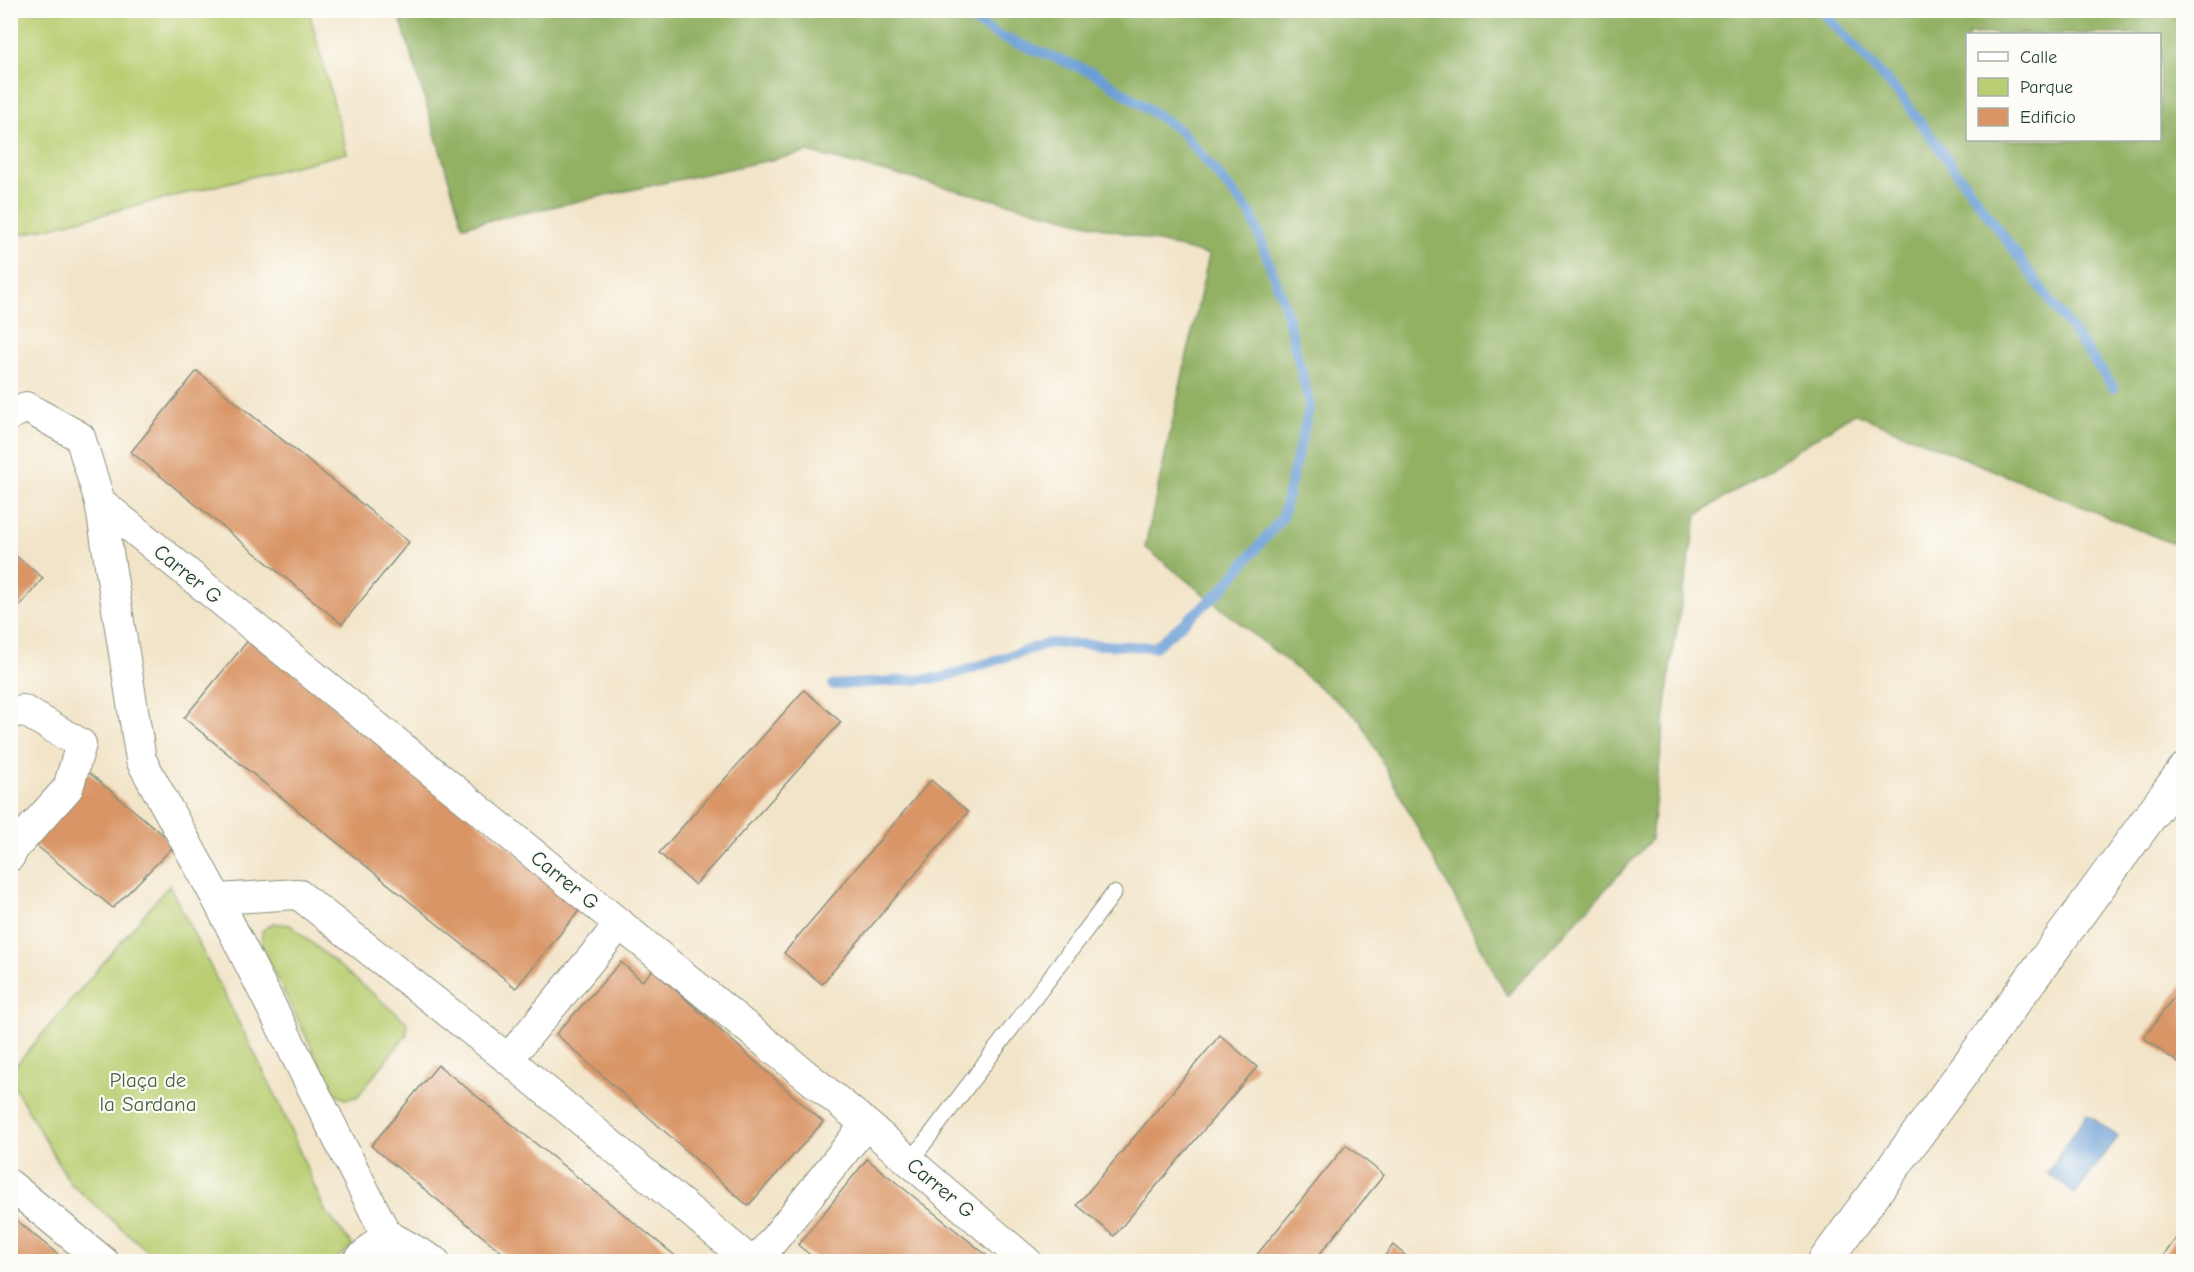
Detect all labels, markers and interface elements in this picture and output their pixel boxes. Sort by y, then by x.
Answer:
legend [1966,33,2161,141]
text: Calle [2020,47,2057,68]
text: Parque [2020,77,2073,98]
text: Edificio [2020,107,2076,128]
street label: Carrer G [149,539,227,609]
street label: Carrer G [526,845,604,915]
park label: Plaça de la Sardana [100,1068,197,1116]
street label: Carrer G [902,1153,980,1223]

